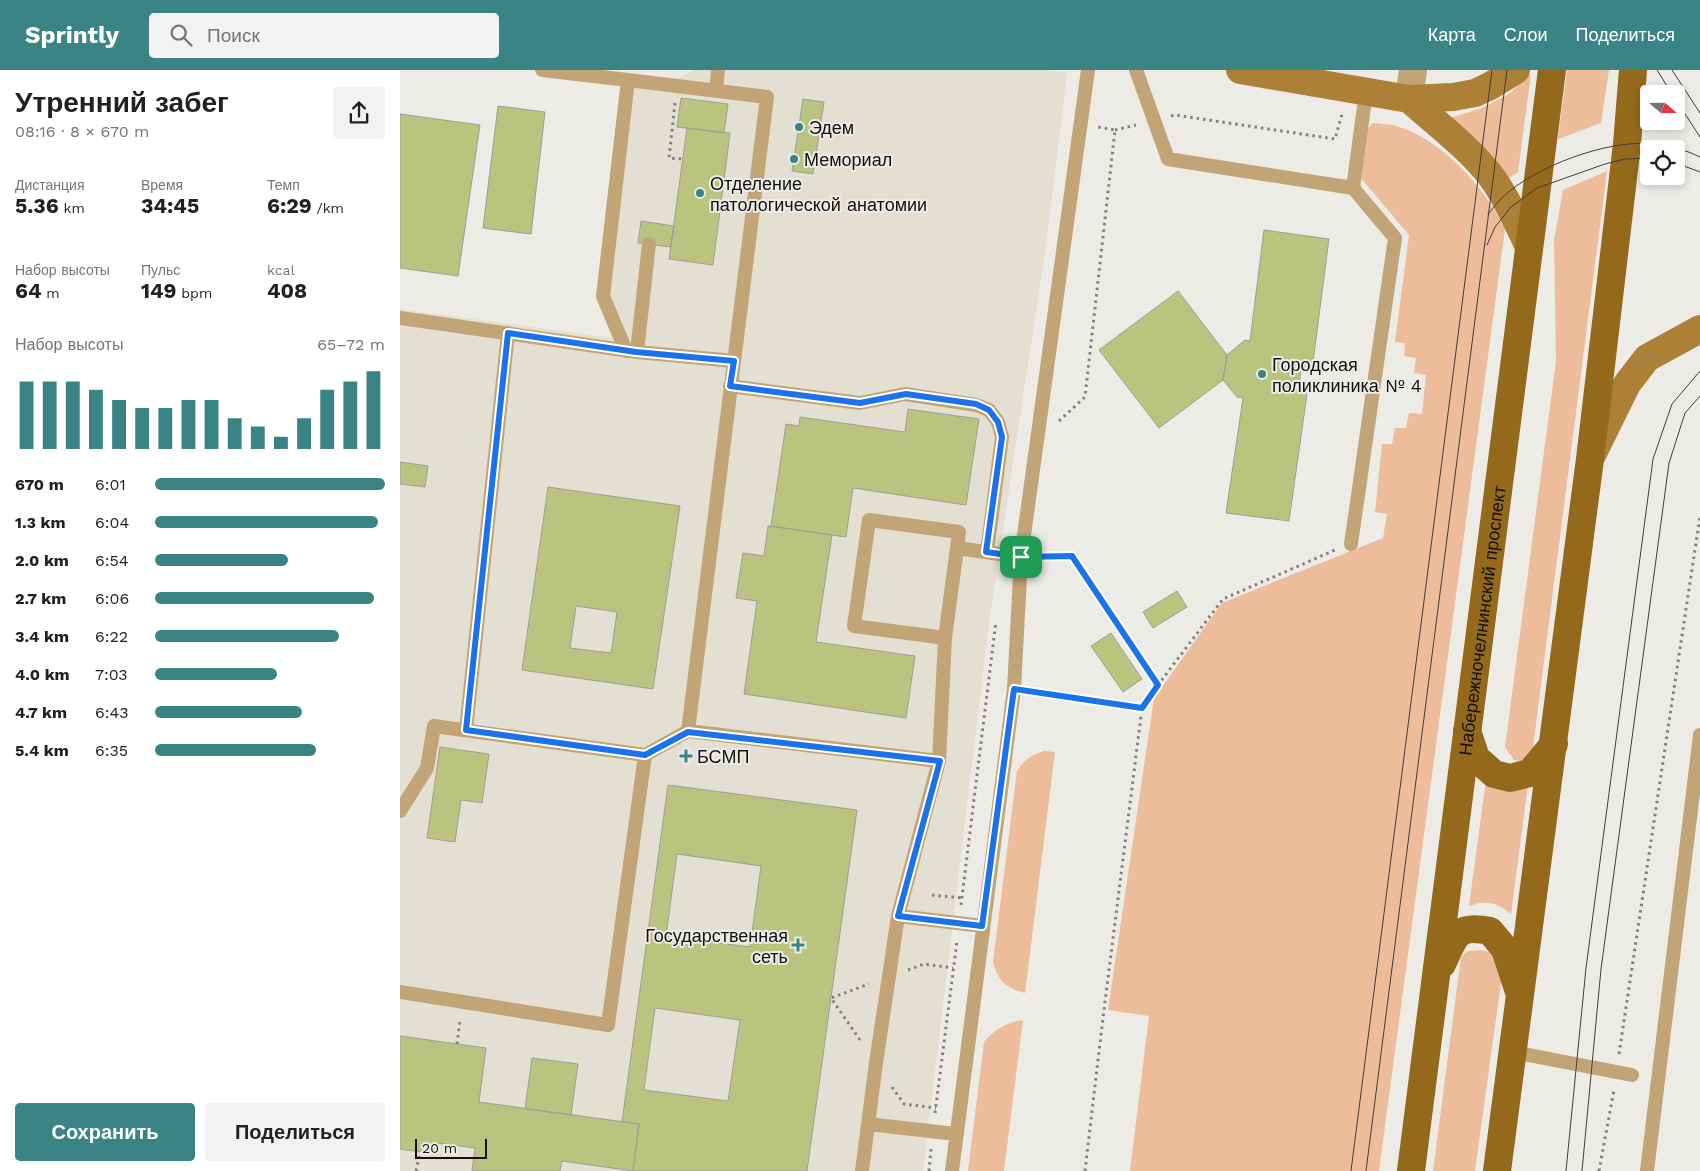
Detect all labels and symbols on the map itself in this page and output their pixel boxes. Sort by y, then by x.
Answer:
north arrow [1640,85,1685,130]
place label: Эдем [809,117,854,138]
marker: Эдем [793,121,805,133]
place label: Мемориал [804,149,892,170]
marker: Мемориал [788,153,800,165]
place label: Отделение патологической анатомии [710,173,927,215]
marker: Отделение патологической анатомии [694,187,706,199]
place label: Городская поликлиника № 4 [1272,354,1422,396]
marker: Городская поликлиника № 4 [1256,368,1268,380]
street label: Набережночелнинский проспект [1454,484,1509,757]
pin [1000,536,1042,578]
place label: БСМП [697,746,749,767]
marker: БСМП [679,749,693,763]
place label: Государственная сеть [645,925,788,967]
marker: Государственная сеть [792,939,804,951]
scale bar [415,1136,488,1159]

